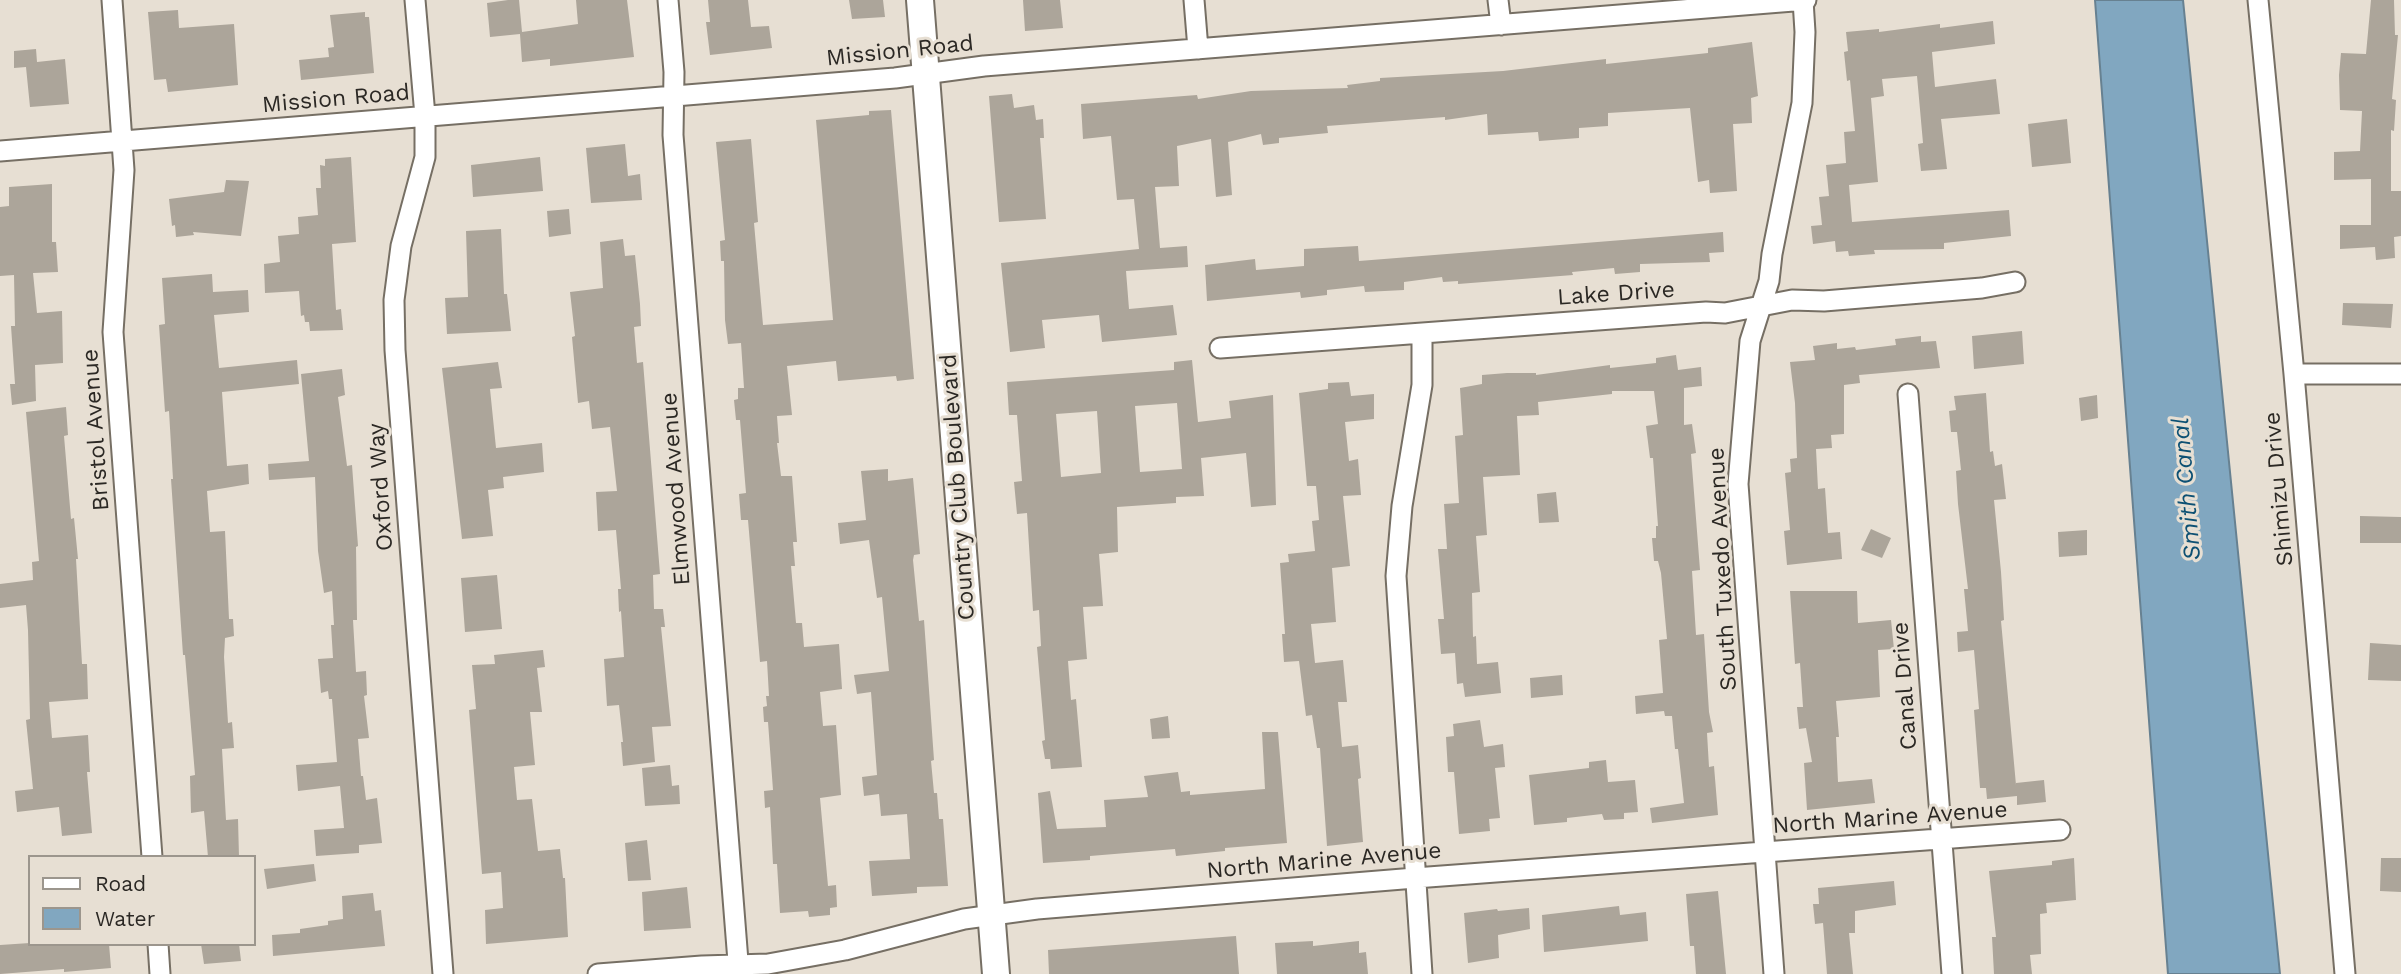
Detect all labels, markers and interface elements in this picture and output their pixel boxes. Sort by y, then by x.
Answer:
street label: Mission Road [825,30,975,72]
street label: Mission Road [261,79,411,119]
street label: Lake Drive [1556,276,1676,312]
street label: Bristol Avenue [77,348,115,512]
street label: Country Club Boulevard [935,353,981,621]
street label: Elmwood Avenue [655,392,697,586]
street label: Shimizu Drive [2259,411,2299,567]
water label: Smith Canal [2166,416,2208,562]
street label: Oxford Way [363,422,399,552]
street label: South Tuxedo Avenue [1703,447,1743,691]
street label: Canal Drive [1887,621,1923,751]
street label: North Marine Avenue [1772,796,2008,840]
street label: North Marine Avenue [1205,837,1443,885]
legend [28,855,256,946]
text: Road [95,871,146,896]
text: Water [95,906,155,931]

